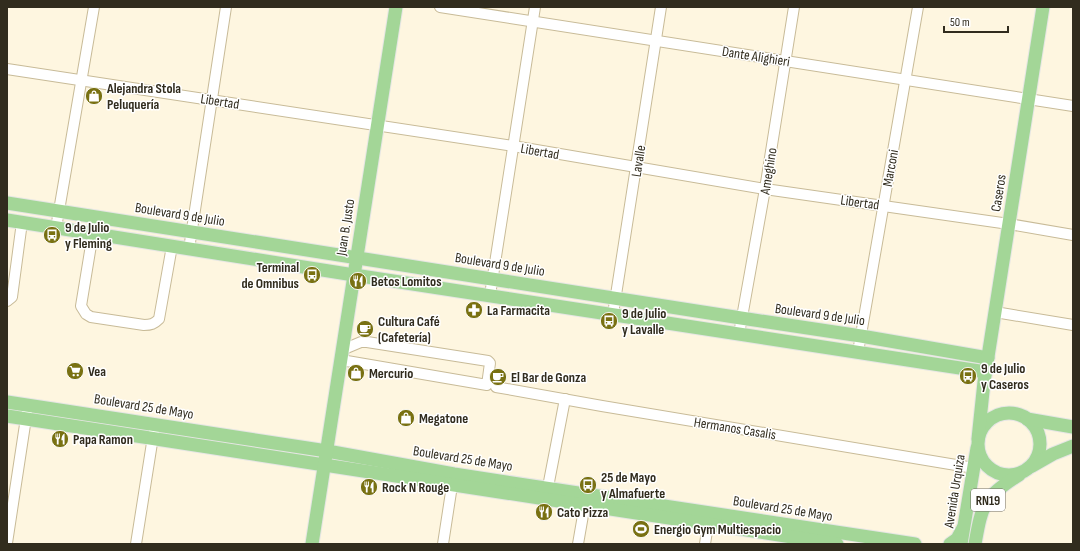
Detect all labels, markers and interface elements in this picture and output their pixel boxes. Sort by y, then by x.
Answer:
scale bar [944,8,1008,34]
text: 50 m [950,15,970,30]
street label: Dante Alighieri [721,43,791,70]
place label: Alejandra Stola Peluquería [106,80,181,113]
shop icon: Alejandra Stola Peluquería [84,86,104,106]
street label: Libertad [199,90,241,113]
street label: Libertad [519,140,561,163]
street label: Lavalle [628,144,649,178]
street label: Ameghino [756,146,781,197]
street label: Marconi [879,148,902,188]
street label: Caseros [987,173,1010,213]
street label: Libertad [840,191,880,214]
street label: Juan B. Justo [332,197,358,258]
street label: Boulevard 9 de Julio [134,199,226,230]
place label: 9 de Julio y Fleming [65,219,112,252]
bus stop icon: 9 de Julio y Fleming [42,225,62,245]
street label: Boulevard 9 de Julio [454,249,546,280]
place label: Terminal de Omnibus [242,259,299,292]
bus stop icon: Terminal de Omnibus [302,265,322,285]
restaurant icon: Betos Lomitos [348,271,368,291]
place label: Betos Lomitos [371,273,442,290]
pharmacy icon: La Farmacita [464,300,484,320]
street label: Boulevard 9 de Julio [774,300,866,329]
place label: La Farmacita [487,302,550,319]
place label: 9 de Julio y Lavalle [622,305,666,338]
bus stop icon: 9 de Julio y Lavalle [599,311,619,331]
place label: Cultura Café (Cafetería) [378,313,440,346]
cafe icon: Cultura Café (Cafetería) [355,319,375,339]
place label: 9 de Julio y Caseros [981,360,1029,393]
supermarket icon: Vea [65,361,85,381]
place label: Vea [88,363,106,380]
shop icon: Mercurio [346,363,366,383]
place label: Mercurio [369,365,413,382]
bus stop icon: 9 de Julio y Caseros [958,366,978,386]
cafe icon: El Bar de Gonza [488,367,508,387]
place label: El Bar de Gonza [511,369,586,386]
street label: Boulevard 25 de Mayo [93,390,195,423]
shop icon: Megatone [396,408,416,428]
place label: Megatone [419,410,468,427]
street label: Hermanos Casalis [693,414,777,443]
restaurant icon: Papa Ramon [50,429,70,449]
place label: Papa Ramon [73,431,133,448]
street label: Boulevard 25 de Mayo [412,442,514,475]
street label: Avenida Urquiza [940,453,969,530]
place label: 25 de Mayo y Almafuerte [601,469,665,502]
bus stop icon: 25 de Mayo y Almafuerte [578,475,598,495]
restaurant icon: Rock N Rouge [359,477,379,497]
place label: Rock N Rouge [382,479,449,496]
road number: RN19 [971,489,1005,511]
street label: Boulevard 25 de Mayo [732,492,834,525]
restaurant icon: Cato Pizza [534,502,554,522]
place label: Cato Pizza [557,504,609,521]
sports icon: Energio Gym Multiespacio [631,519,651,539]
place label: Energio Gym Multiespacio [654,521,781,538]

